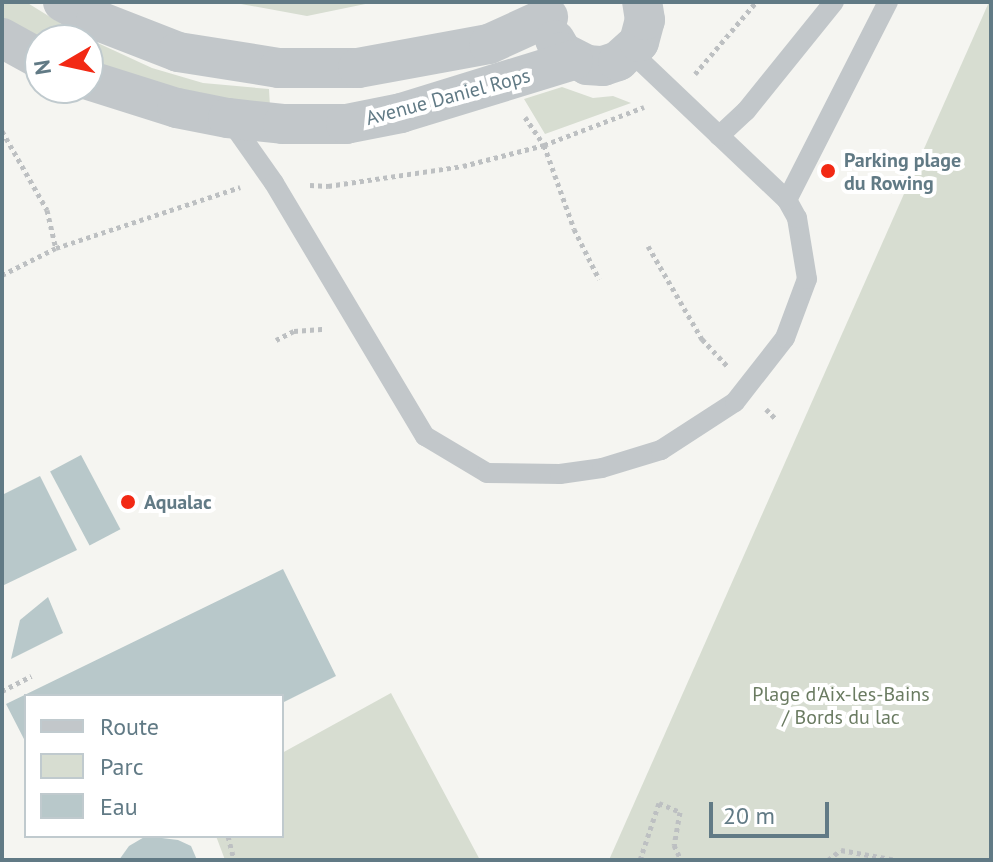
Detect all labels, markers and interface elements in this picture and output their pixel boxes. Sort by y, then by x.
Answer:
north arrow [24,24,104,104]
text: N [27,58,57,77]
street label: Avenue Daniel Rops [363,63,533,131]
place label: Parking plage du Rowing [844,148,961,195]
marker: Parking plage du Rowing [819,162,837,180]
place label: Aqualac [144,490,212,514]
marker: Aqualac [119,493,137,511]
park label: Plage d'Aix-les-Bains / Bords du lac [752,683,930,730]
legend [24,694,284,838]
text: Route [100,711,159,742]
text: Parc [100,751,143,782]
scale bar [713,786,833,836]
text: Eau [100,791,138,822]
text: 20 m [723,800,775,831]

